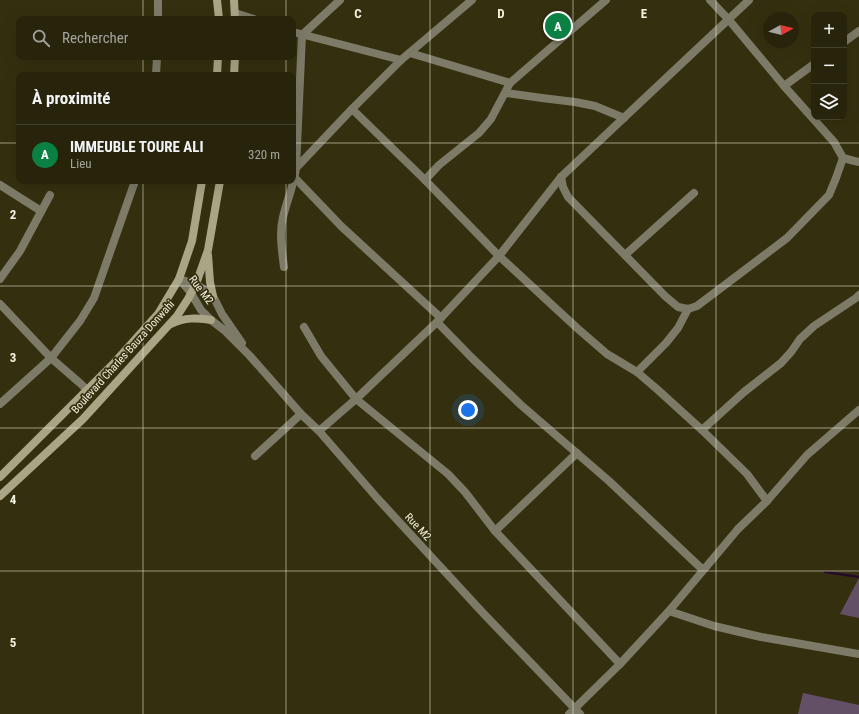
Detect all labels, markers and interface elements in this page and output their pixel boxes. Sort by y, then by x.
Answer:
text: C [354,6,362,21]
text: D [497,6,505,21]
text: E [641,6,648,21]
pin: A [545,11,571,41]
north arrow [763,12,799,48]
map controls [811,12,847,120]
button: + [811,12,847,48]
search box [16,16,296,60]
icon: search [30,27,52,49]
text: Rechercher [62,29,128,47]
button: − [811,48,847,84]
button: layers [811,84,847,120]
text: À proximité [32,88,110,108]
text: IMMEUBLE TOURE ALI [70,138,204,156]
text: A [41,147,49,162]
text: 320 m [248,147,280,162]
text: Lieu [70,156,92,171]
text: 2 [10,207,17,222]
street label: Rue M2 [186,273,216,307]
street label: Boulevard Charles Bauza Donwahi [69,298,177,416]
text: 3 [10,350,16,365]
your location [458,400,478,420]
text: 4 [10,492,17,507]
street label: Rue M2 [402,511,434,543]
text: 5 [10,635,17,650]

